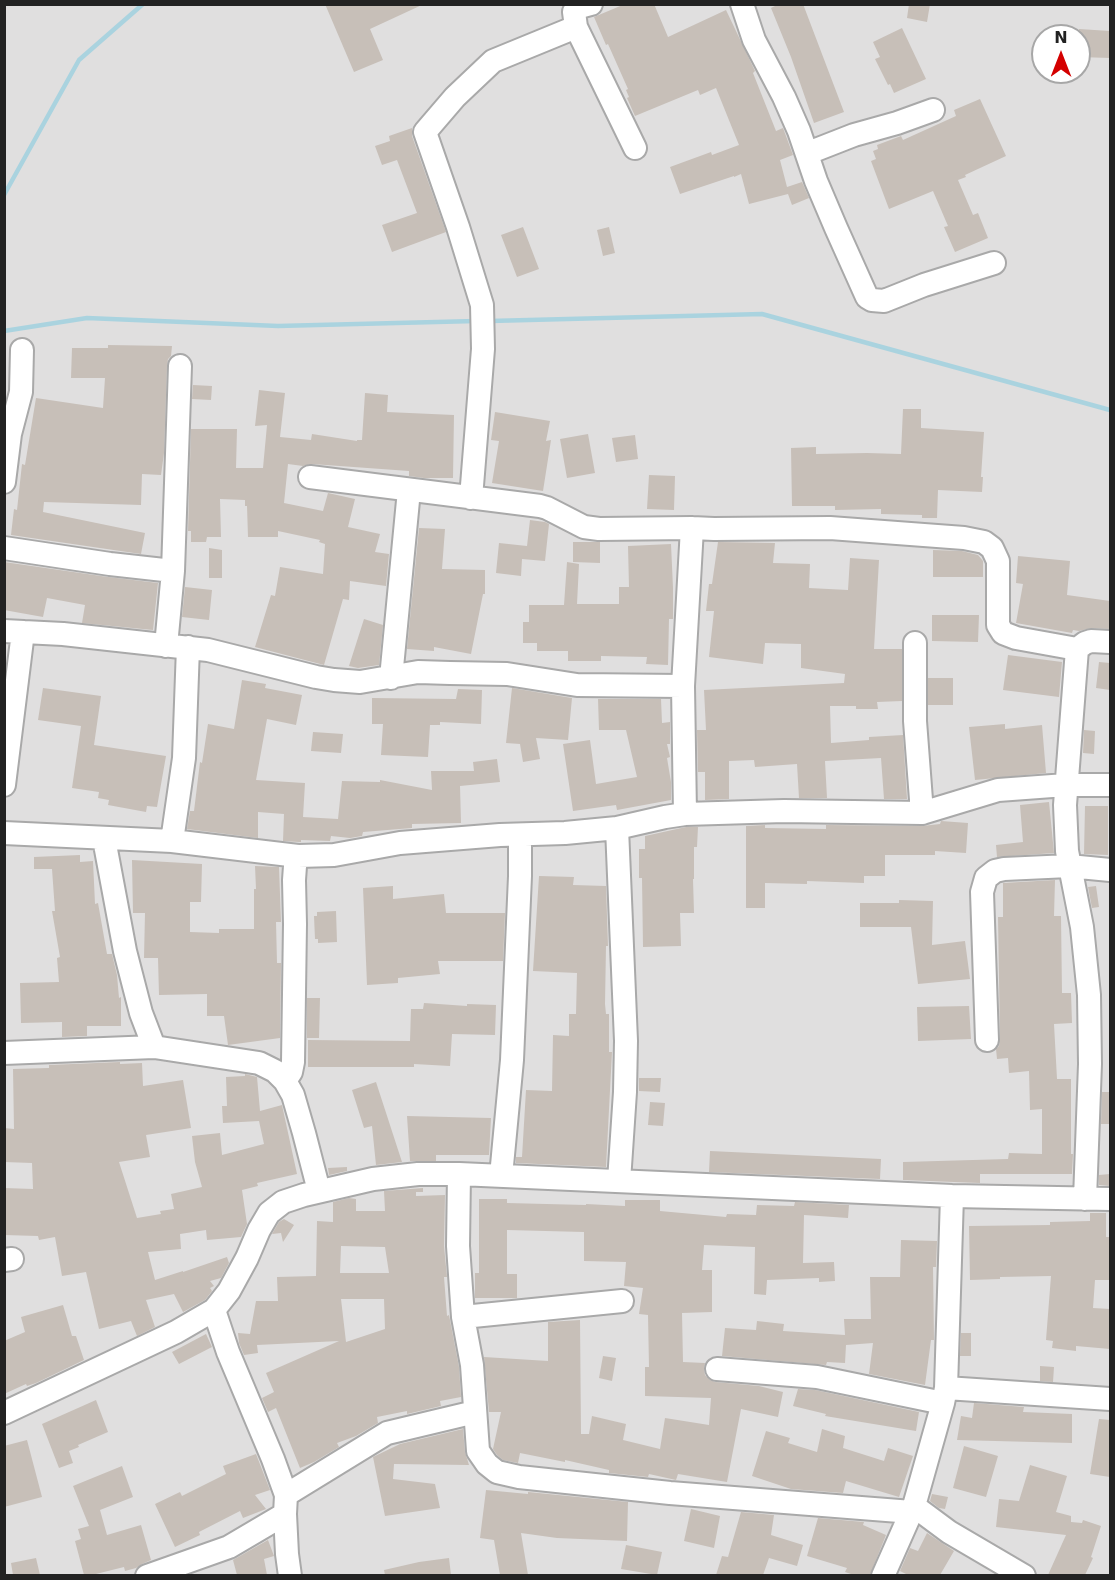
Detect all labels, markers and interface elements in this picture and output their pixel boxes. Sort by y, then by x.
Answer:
north arrow [1031,24,1091,84]
text: N [1054,28,1068,47]

